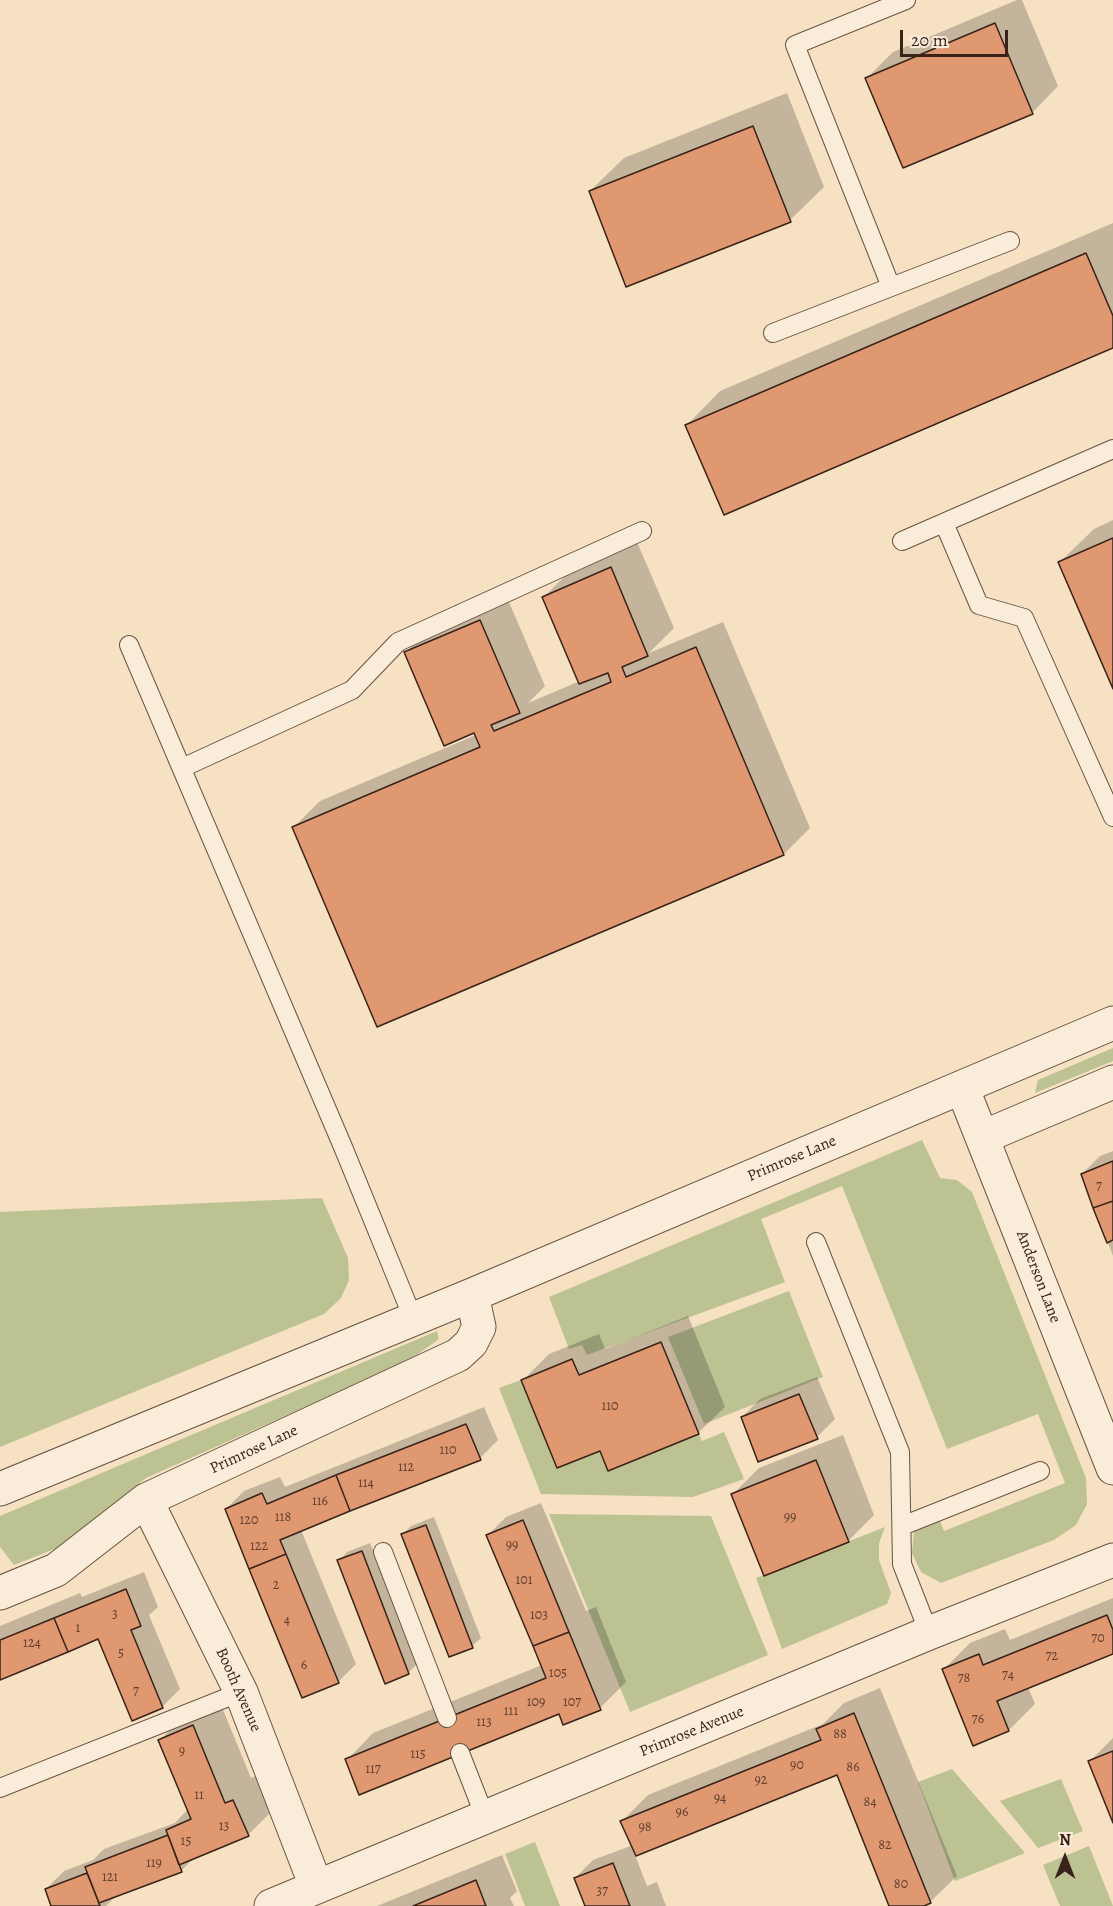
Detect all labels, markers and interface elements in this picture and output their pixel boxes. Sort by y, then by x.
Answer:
scale bar [903,18,1011,56]
text: 20 m [911,28,948,52]
street label: Primrose Lane [745,1132,839,1186]
house number: 7 [1096,1179,1102,1195]
street label: Anderson Lane [1012,1228,1064,1326]
house number: 110 [601,1399,619,1415]
street label: Primrose Lane [207,1421,301,1479]
house number: 110 [439,1443,457,1459]
house number: 112 [398,1460,414,1476]
house number: 114 [358,1476,374,1492]
house number: 116 [312,1494,328,1510]
house number: 118 [275,1510,291,1526]
house number: 99 [784,1510,796,1526]
house number: 120 [240,1513,258,1529]
house number: 99 [506,1538,518,1554]
house number: 122 [250,1539,268,1555]
house number: 101 [515,1573,533,1589]
house number: 2 [273,1578,279,1594]
house number: 3 [112,1607,118,1623]
house number: 103 [530,1608,548,1624]
house number: 4 [284,1613,290,1629]
house number: 1 [76,1621,80,1637]
house number: 70 [1091,1631,1105,1647]
house number: 124 [23,1636,41,1652]
street label: Booth Avenue [211,1645,265,1735]
house number: 5 [118,1646,124,1662]
house number: 72 [1046,1649,1058,1665]
house number: 6 [301,1658,307,1674]
house number: 105 [549,1666,567,1682]
house number: 74 [1002,1668,1014,1684]
house number: 78 [958,1671,970,1687]
house number: 7 [133,1684,139,1700]
house number: 109 [527,1695,545,1711]
house number: 107 [563,1695,581,1711]
street label: Primrose Avenue [637,1702,747,1762]
house number: 111 [504,1704,518,1720]
house number: 76 [972,1712,984,1728]
house number: 113 [476,1715,492,1731]
house number: 88 [833,1727,847,1743]
house number: 9 [179,1744,185,1760]
house number: 115 [410,1747,426,1763]
house number: 90 [790,1758,804,1774]
house number: 86 [846,1760,860,1776]
house number: 117 [365,1762,381,1778]
house number: 92 [754,1773,768,1789]
house number: 11 [194,1788,204,1804]
house number: 94 [714,1791,726,1807]
house number: 84 [863,1795,877,1811]
house number: 96 [676,1805,688,1821]
house number: 13 [219,1819,229,1835]
house number: 98 [638,1820,652,1836]
north arrow [1035,1828,1095,1888]
text: N [1059,1829,1071,1851]
house number: 15 [181,1834,191,1850]
house number: 82 [878,1838,892,1854]
house number: 119 [146,1856,162,1872]
house number: 121 [102,1870,118,1886]
house number: 80 [894,1877,908,1893]
house number: 37 [596,1884,608,1900]

